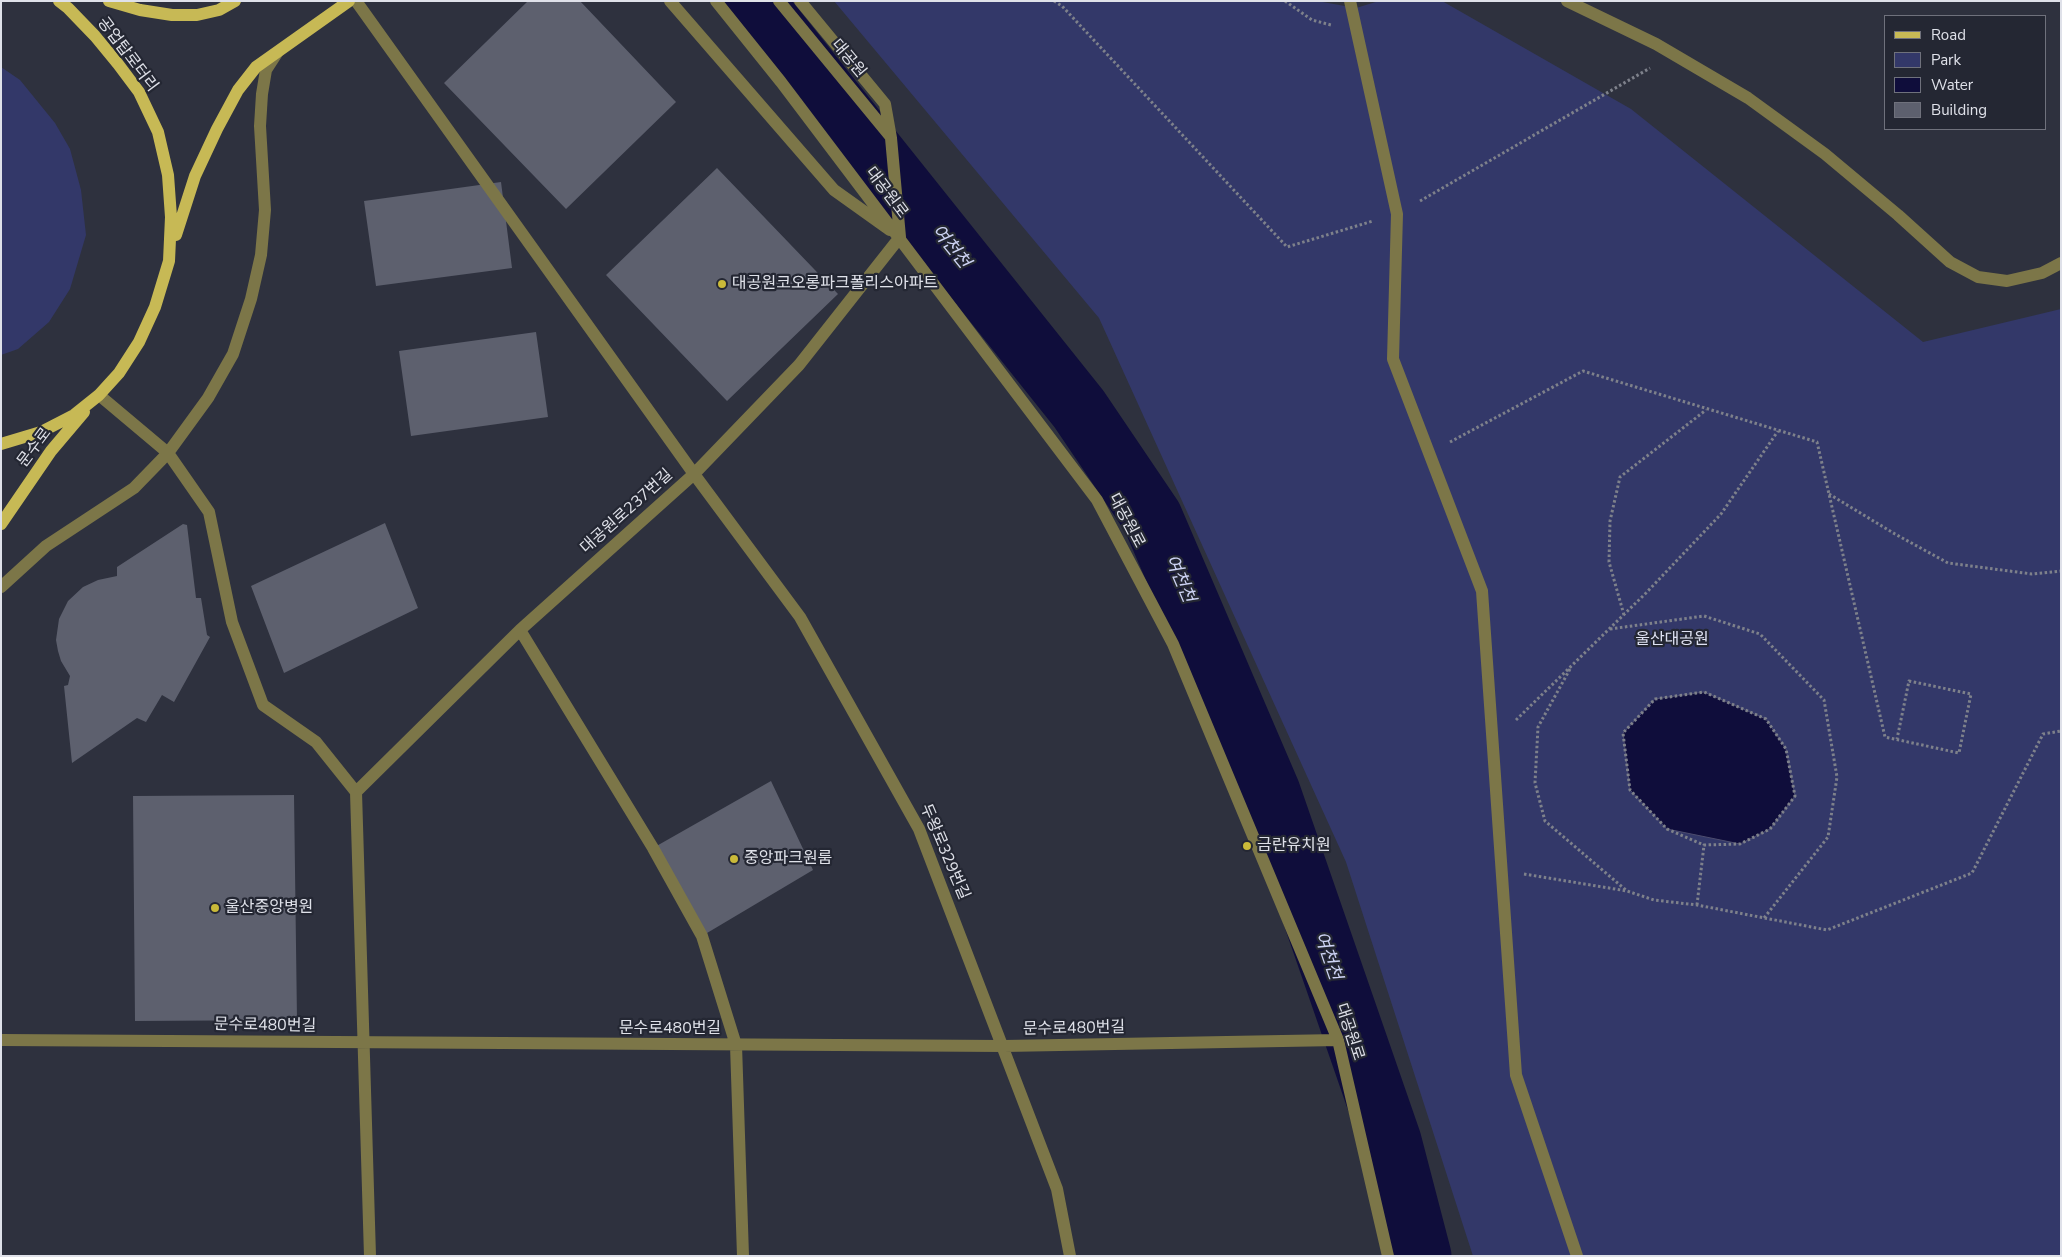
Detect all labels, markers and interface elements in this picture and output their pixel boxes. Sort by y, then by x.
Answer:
street label: 공업탑로터리 [93,14,161,96]
legend [1884,15,2047,130]
text: Road [1931,25,1966,45]
street label: 대공원 [826,36,870,82]
text: Park [1931,50,1961,70]
text: Water [1931,75,1973,95]
text: Building [1931,100,1987,120]
street label: 대공원로 [861,164,911,222]
water label: 여천천 [926,221,974,273]
place label: 대공원코오롱파크폴리스아파트 [732,274,938,294]
marker: 대공원코오롱파크폴리스아파트 [716,278,728,290]
street label: 문수로 [14,425,56,471]
street label: 대공원로237번길 [577,466,677,558]
street label: 대공원로 [1104,490,1148,552]
water label: 여천천 [1159,552,1199,606]
park label: 울산대공원 [1635,630,1709,650]
street label: 두왕로329번길 [915,801,973,903]
place label: 금란유치원 [1257,836,1331,856]
marker: 금란유치원 [1241,840,1253,852]
place label: 중앙파크원룸 [744,849,832,869]
marker: 중앙파크원룸 [728,853,740,865]
place label: 울산중앙병원 [225,898,313,918]
marker: 울산중앙병원 [209,902,221,914]
water label: 여천천 [1309,929,1345,983]
street label: 대공원로 [1331,1001,1367,1063]
street label: 문수로480번길 [214,1016,316,1036]
street label: 문수로480번길 [619,1019,721,1039]
street label: 문수로480번길 [1023,1019,1125,1039]

